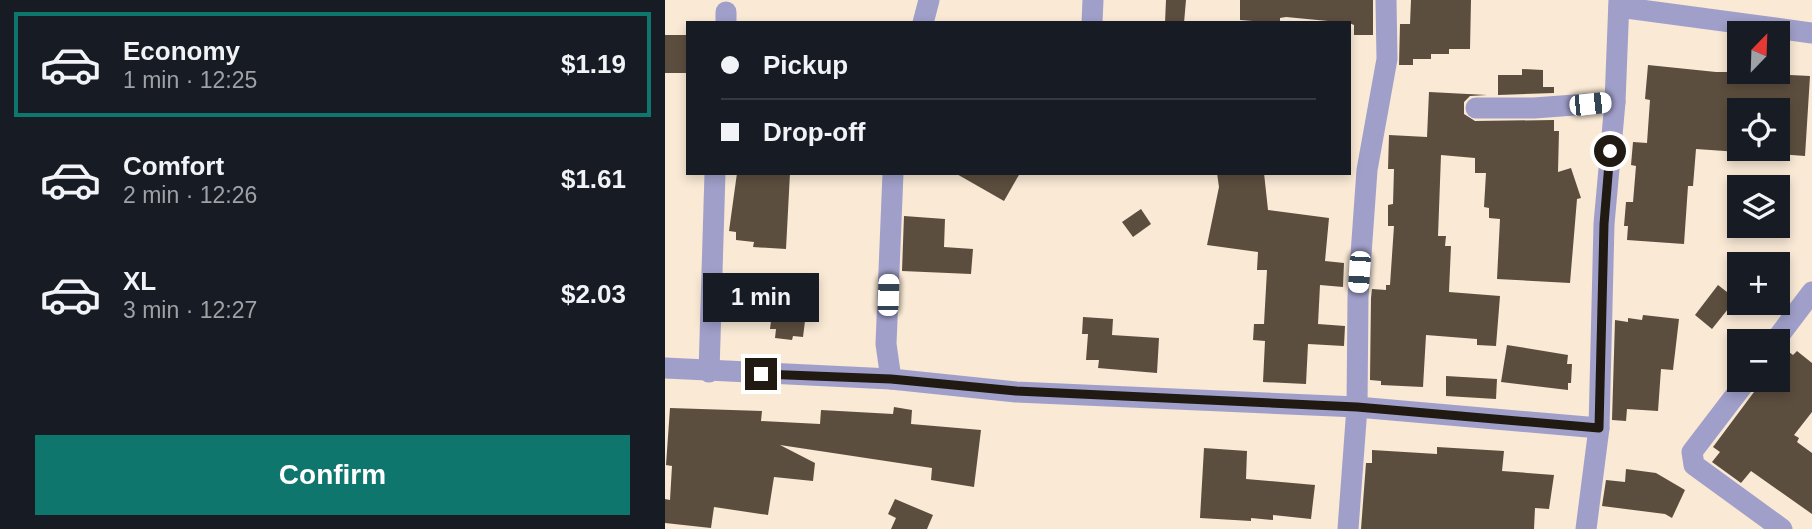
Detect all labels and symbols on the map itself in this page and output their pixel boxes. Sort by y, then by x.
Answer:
north arrow [1727,21,1790,84]
car [1569,91,1612,117]
route start [1594,135,1626,167]
car [1348,250,1371,294]
callout: 1 min [703,272,819,322]
car [877,274,900,316]
route end [745,358,777,390]

